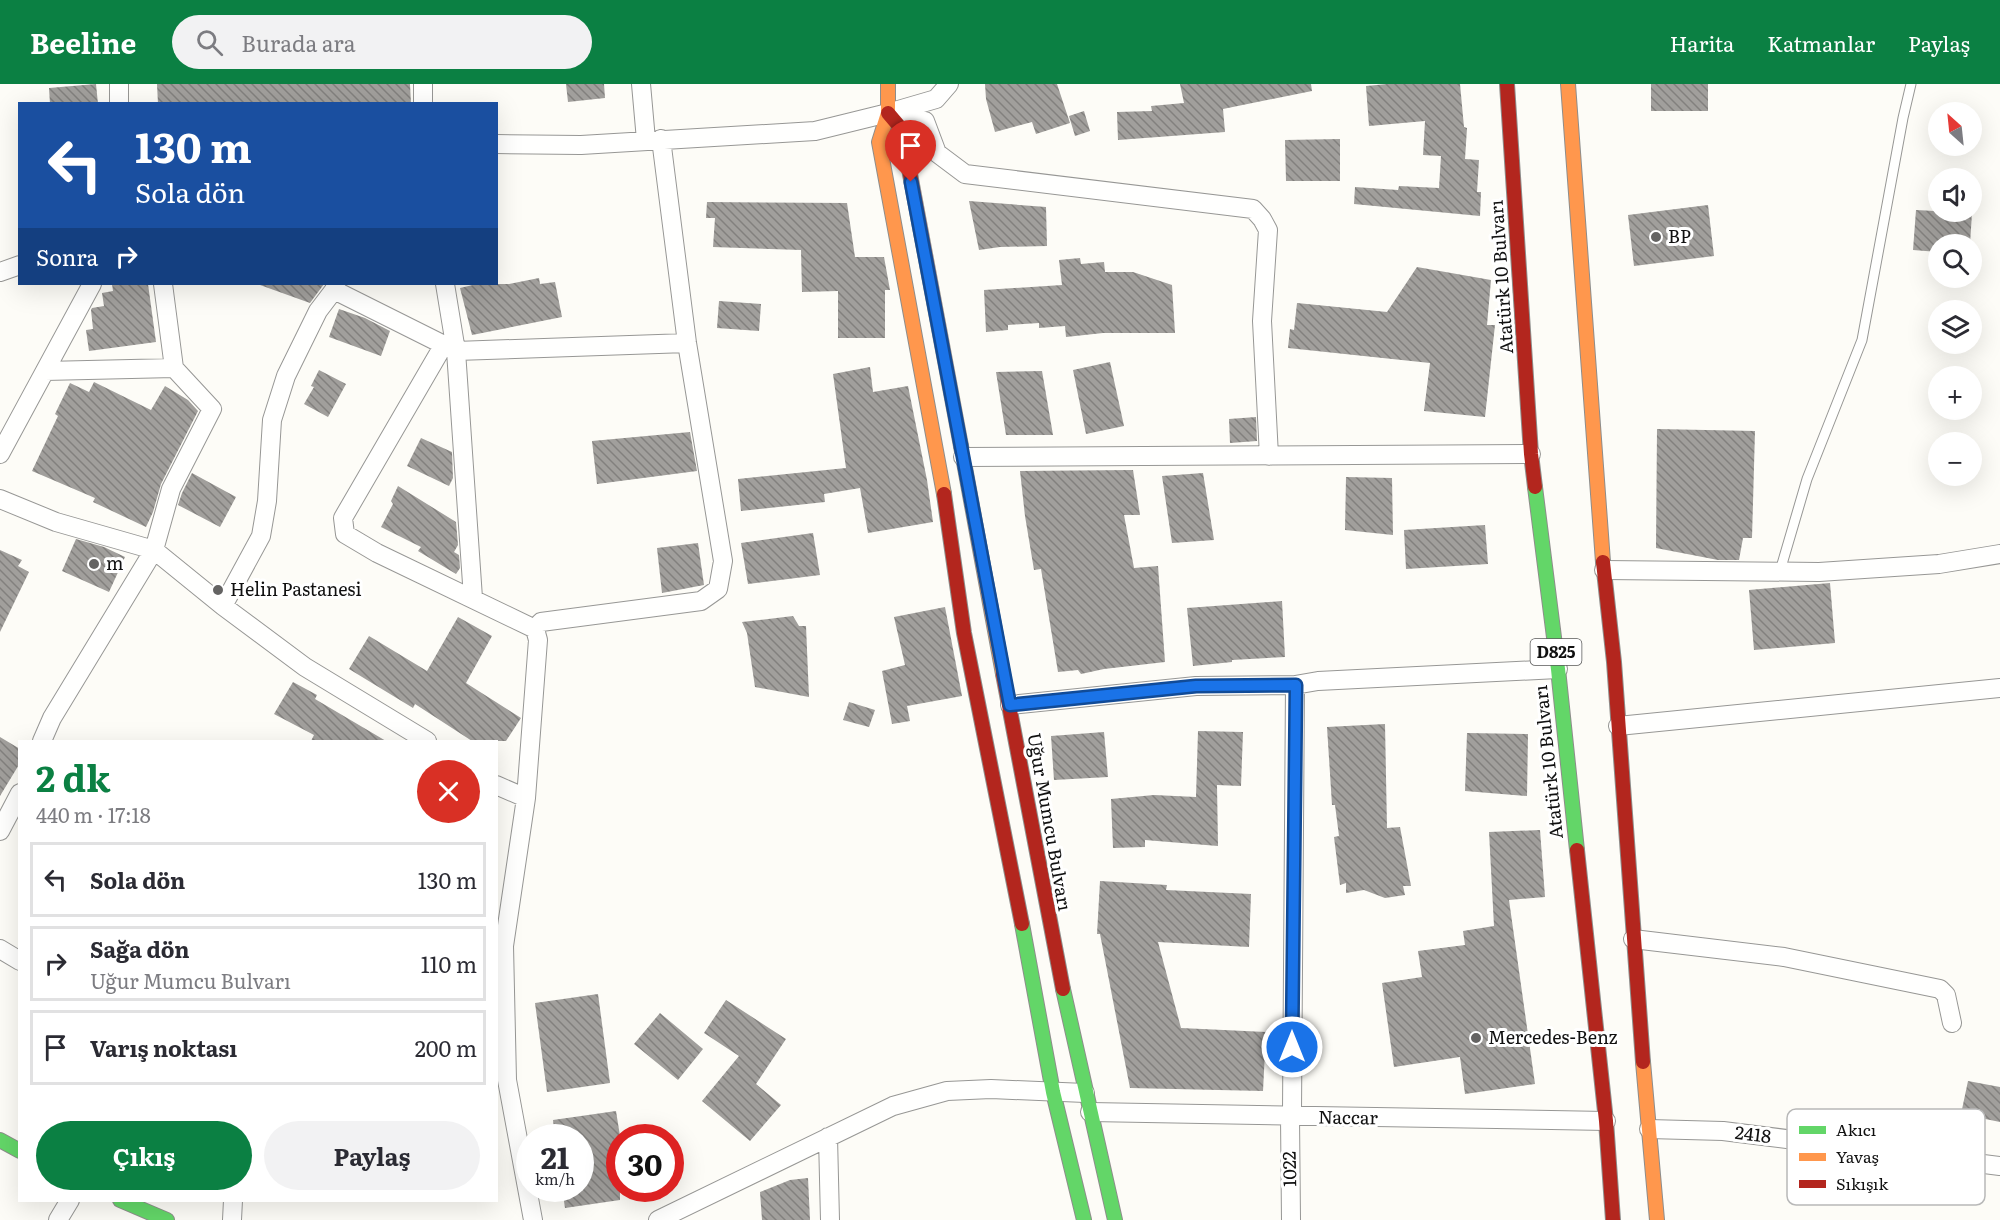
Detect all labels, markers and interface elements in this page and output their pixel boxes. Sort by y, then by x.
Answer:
search box [172,15,592,69]
text: Beeline [30,21,136,63]
icon: search [193,26,226,59]
text: Burada ara [241,26,356,59]
text: Harita [1670,27,1734,58]
text: Katmanlar [1767,27,1875,58]
text: Paylaş [1908,27,1970,58]
north arrow [1928,102,1982,156]
map controls [1928,102,1982,486]
text: 130 m [135,114,252,176]
pin [885,120,936,182]
icon: left [36,126,114,204]
icon: arrive [894,129,927,162]
button: sound [1928,168,1982,222]
text: Sola dön [135,171,245,211]
street label: Atatürk 10 Bulvarı [1482,199,1519,355]
place label: BP [1668,222,1691,249]
marker: BP [1649,230,1663,244]
button: search [1928,234,1982,288]
text: Sonra [36,240,98,273]
icon: right [110,240,143,273]
button: layers [1928,300,1982,354]
button: + [1928,366,1982,420]
button: − [1928,432,1982,486]
place label: m [106,549,123,576]
marker: m [87,557,101,571]
place label: Helin Pastanesi [230,575,361,602]
marker: Helin Pastanesi [211,583,225,597]
road number: D825 [1530,639,1582,665]
street label: Atatürk 10 Bulvarı [1526,684,1569,840]
street label: Uğur Mumcu Bulvarı [1022,730,1079,913]
text: 2 dk [36,750,110,803]
button: close [417,760,480,823]
text: 440 m · 17:18 [36,799,151,829]
icon: left [39,863,72,896]
text: Sola dön [90,863,185,896]
text: 130 m [418,863,477,896]
text: Sağa dön [90,932,190,965]
icon: right [39,947,72,980]
text: 110 m [421,947,477,980]
text: Uğur Mumcu Bulvarı [90,965,291,995]
position arrow [1260,1015,1324,1079]
place label: Mercedes-Benz [1488,1023,1618,1050]
icon: arrive [39,1031,72,1064]
text: Varış noktası [90,1031,237,1064]
text: 200 m [415,1031,477,1064]
marker: Mercedes-Benz [1469,1031,1483,1045]
street label: Naccar [1318,1102,1379,1131]
legend [1787,1109,1985,1205]
text: Akıcı [1836,1117,1876,1141]
street label: 2418 [1734,1118,1773,1149]
button: Çıkış [36,1121,252,1190]
button: Paylaş [264,1121,480,1190]
speed limit sign: 30 [606,1124,684,1202]
text: 21 [541,1134,569,1178]
text: Yavaş [1836,1144,1879,1168]
street label: 1022 [1275,1151,1302,1187]
text: km/h [535,1167,575,1190]
text: Sıkışık [1836,1171,1888,1195]

